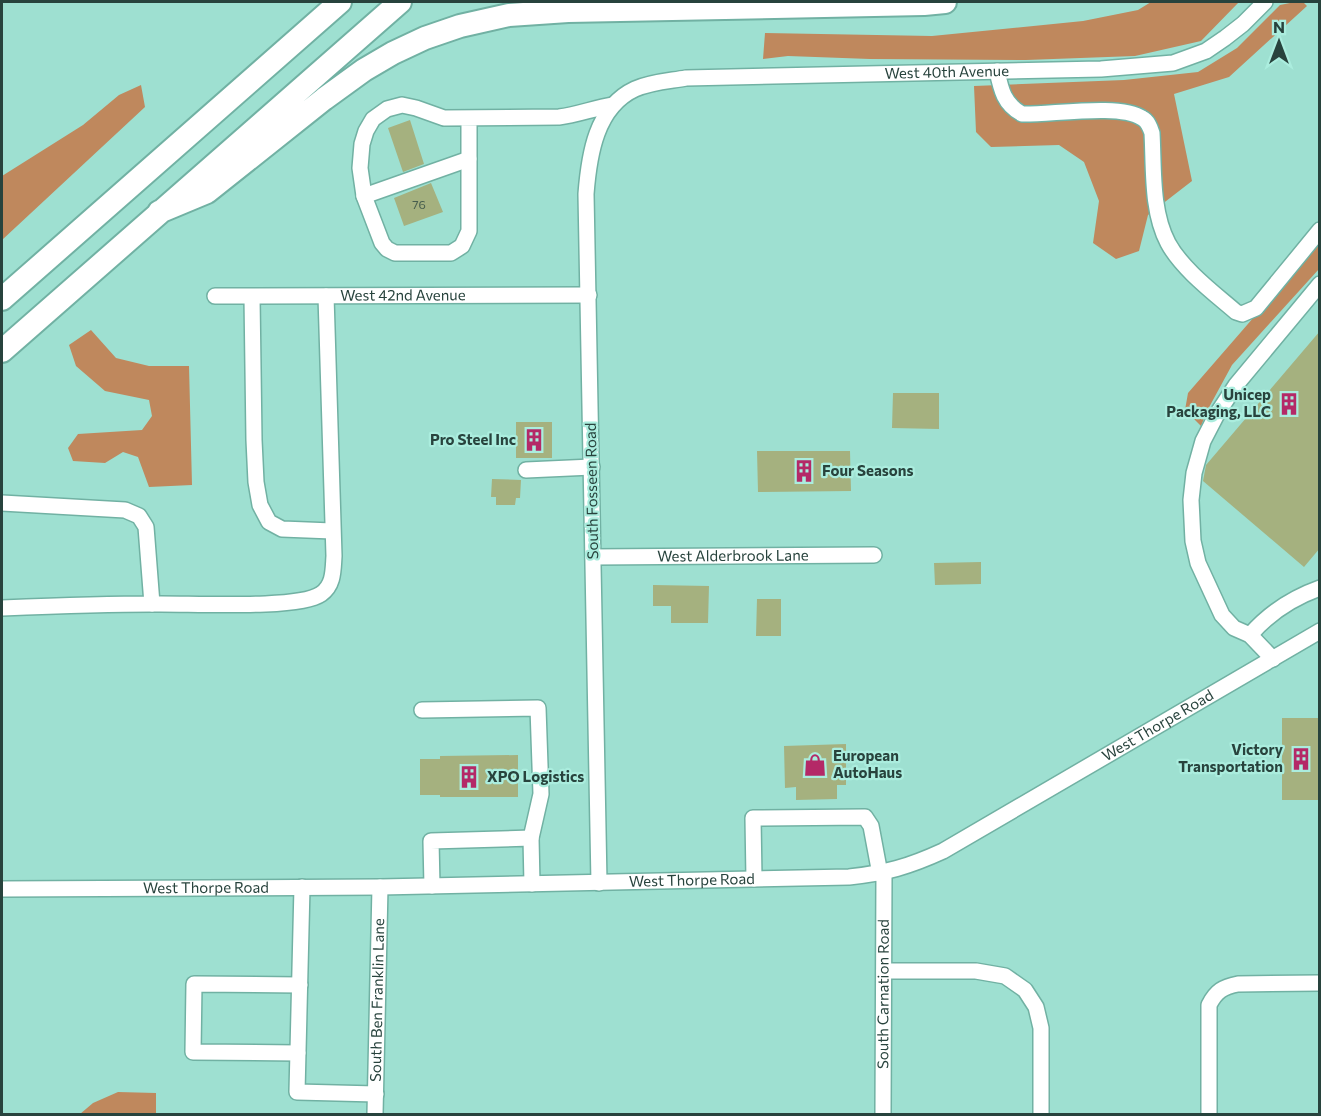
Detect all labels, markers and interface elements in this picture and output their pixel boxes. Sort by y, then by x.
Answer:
north arrow [1249,12,1309,72]
text: N [1273,17,1285,36]
street label: West 40th Avenue [884,61,1009,82]
house number: 76 [412,197,426,211]
street label: West 42nd Avenue [340,285,466,304]
place label: Unicep Packaging, LLC [1166,385,1271,420]
building icon: Unicep Packaging, LLC [1276,391,1302,417]
street label: South Fosseen Road [581,422,601,560]
building icon: Pro Steel Inc [521,427,547,453]
place label: Pro Steel Inc [430,430,516,448]
building icon: Four Seasons [791,458,817,484]
place label: Four Seasons [822,461,914,479]
street label: West Alderbrook Lane [657,545,809,565]
street label: West Thorpe Road [1099,685,1216,764]
place label: Victory Transportation [1178,740,1284,775]
place label: European AutoHaus [833,746,902,781]
building icon: Victory Transportation [1288,746,1314,772]
shop icon: European AutoHaus [802,752,828,778]
building icon: XPO Logistics [456,764,482,790]
place label: XPO Logistics [487,767,584,785]
street label: West Thorpe Road [629,869,755,890]
street label: West Thorpe Road [143,878,269,896]
street label: South Ben Franklin Lane [366,918,387,1082]
street label: South Carnation Road [873,919,892,1069]

